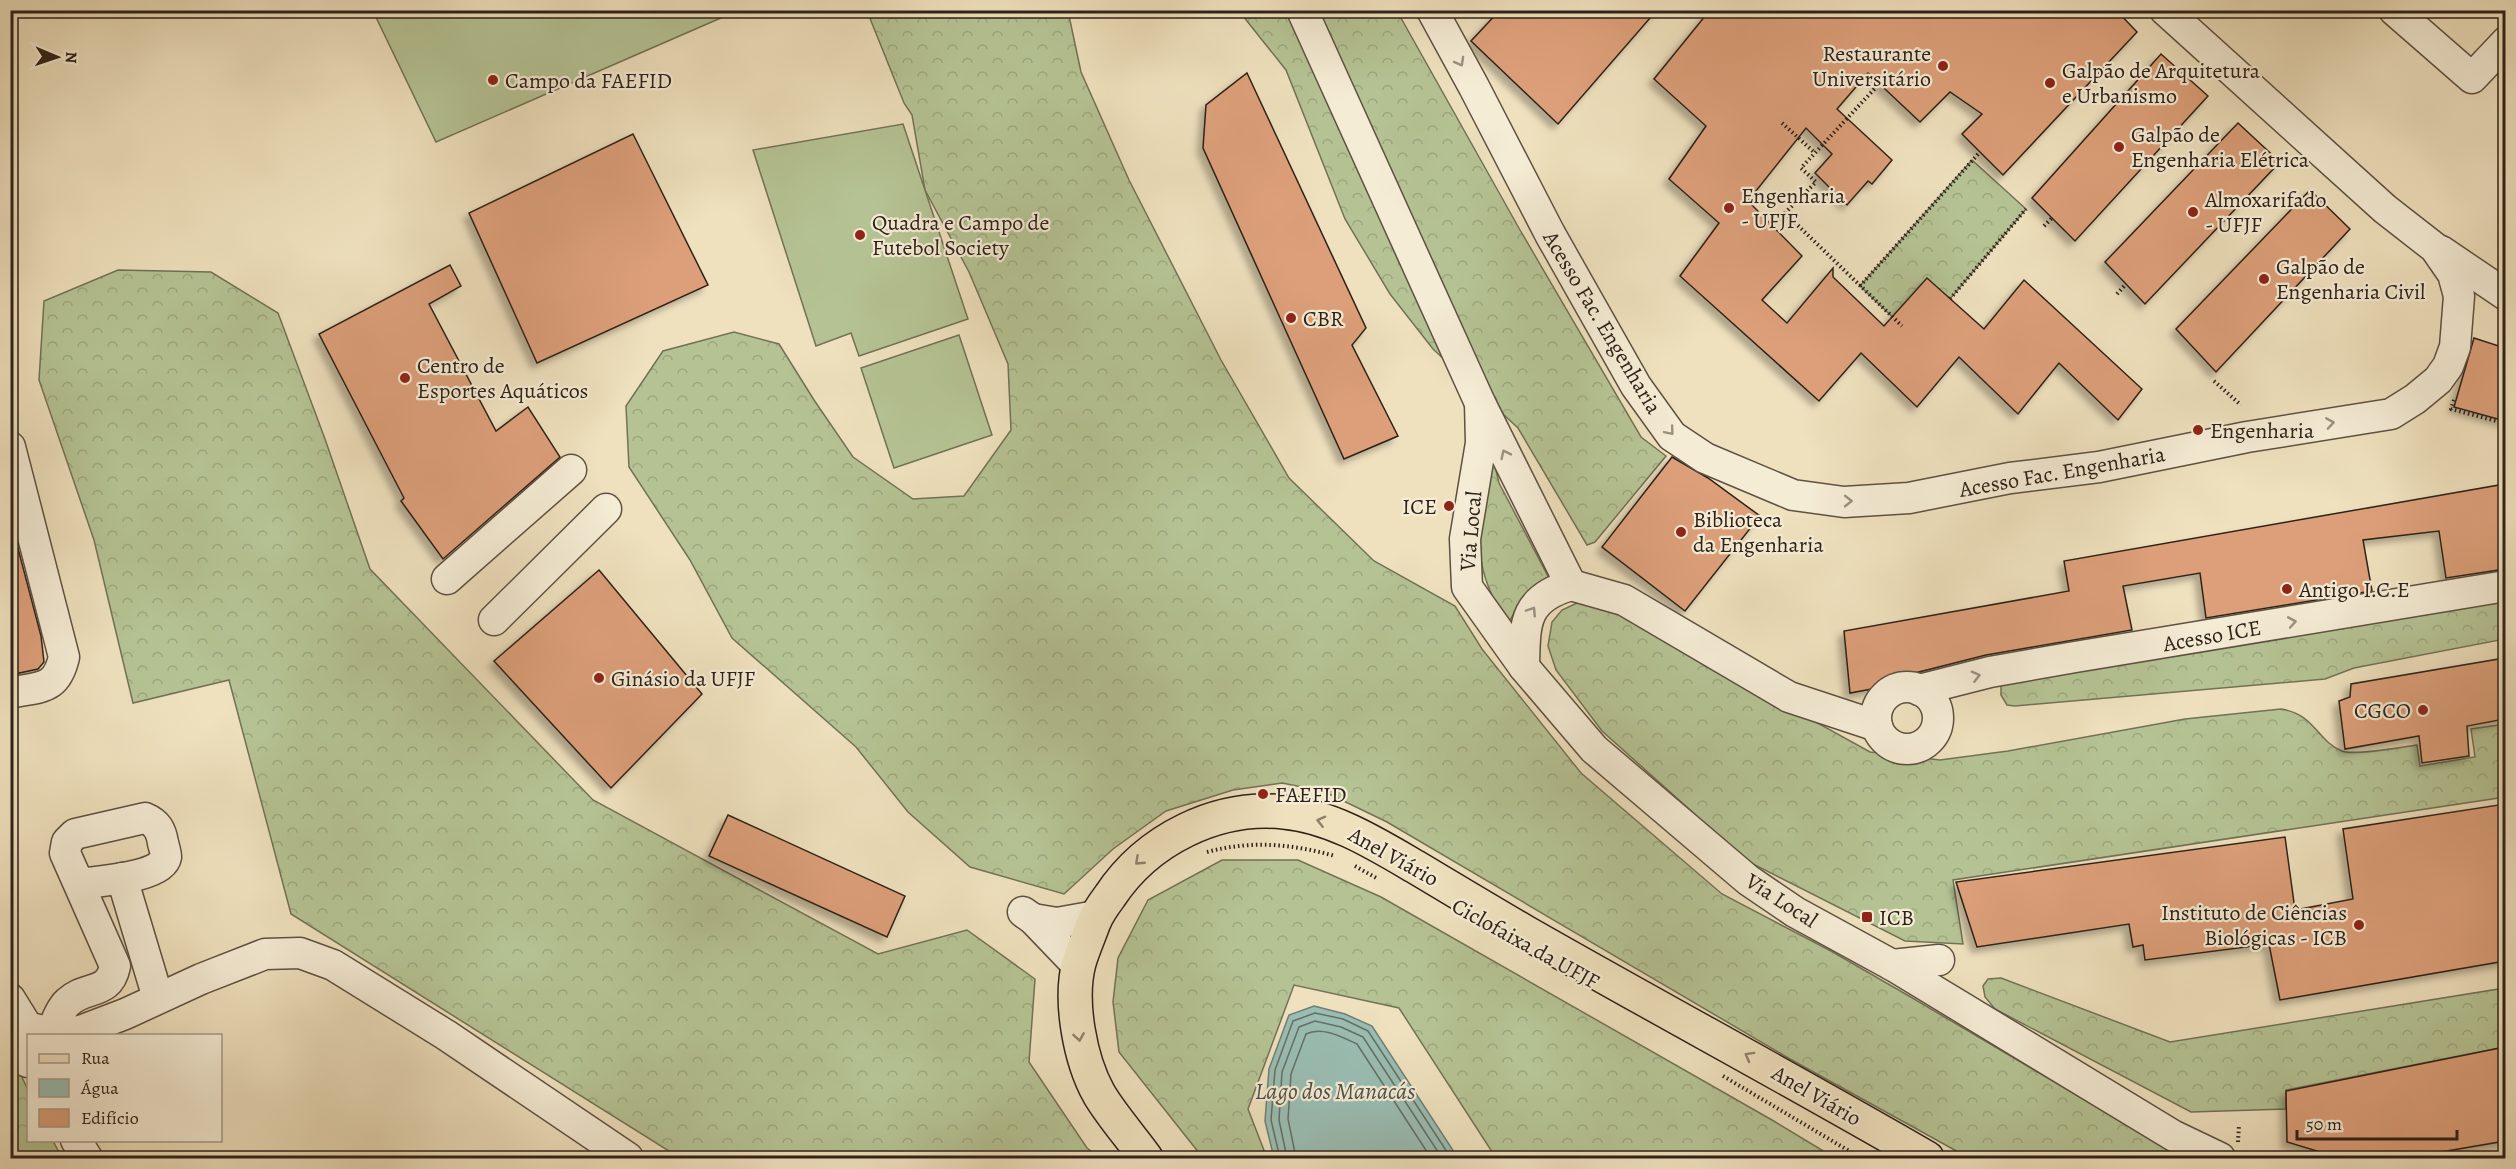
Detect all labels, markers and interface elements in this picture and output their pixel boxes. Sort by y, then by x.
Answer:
north arrow [27,27,87,87]
place label: Restaurante Universitário [1812,39,1931,94]
text: N [60,51,82,64]
one-way arrow [1453,55,1464,66]
place label: Galpão de Arquitetura e Urbanismo [2062,56,2261,111]
marker: Restaurante Universitário [1936,59,1950,73]
place label: Campo da FAEFID [505,66,672,96]
marker: Campo da FAEFID [486,73,500,87]
marker: Galpão de Arquitetura e Urbanismo [2043,76,2057,90]
place label: Galpão de Engenharia Elétrica [2131,120,2310,175]
marker: Galpão de Engenharia Elétrica [2112,140,2126,154]
place label: Engenharia - UFJF [1741,181,1846,236]
place label: Almoxarifado - UFJF [2204,185,2327,240]
marker: Engenharia - UFJF [1722,201,1736,215]
marker: Almoxarifado - UFJF [2186,205,2200,219]
place label: Quadra e Campo de Futebol Society [872,208,1049,263]
street label: Acesso Fac. Engenharia [1535,225,1669,420]
marker: Quadra e Campo de Futebol Society [853,228,867,242]
place label: Galpão de Engenharia Civil [2276,252,2425,307]
marker: Galpão de Engenharia Civil [2257,272,2271,286]
place label: CBR [1303,304,1344,334]
marker: CBR [1284,311,1298,325]
place label: Centro de Esportes Aquáticos [417,351,588,406]
marker: Centro de Esportes Aquáticos [398,371,412,385]
place label: Engenharia [2210,416,2315,446]
one-way arrow [2325,418,2334,430]
marker: Engenharia [2191,423,2205,437]
one-way arrow [1663,424,1674,435]
street label: Acesso Fac. Engenharia [1956,439,2168,505]
one-way arrow [1501,450,1512,461]
street label: Via Local [1452,490,1489,573]
place label: ICE [1402,492,1437,522]
one-way arrow [1843,495,1852,507]
marker: ICE [1442,499,1456,513]
place label: Biblioteca da Engenharia [1693,505,1824,560]
marker: Biblioteca da Engenharia [1674,525,1688,539]
place label: Antigo I.C.E [2298,575,2410,605]
marker: Antigo I.C.E [2280,582,2294,596]
one-way arrow [1525,606,1536,617]
street label: Acesso ICE [2160,613,2264,660]
one-way arrow [2287,616,2297,628]
place label: Ginásio da UFJF [611,664,755,694]
one-way arrow [1971,670,1981,683]
marker: Ginásio da UFJF [592,671,606,685]
place label: CGCO [2354,696,2411,726]
marker: CGCO [2416,703,2430,717]
place label: FAEFID [1275,780,1346,810]
marker: FAEFID [1256,787,1270,801]
one-way arrow [1316,815,1326,828]
street label: Anel Viário [1342,819,1444,894]
one-way arrow [1135,854,1146,865]
street label: Via Local [1739,866,1823,935]
street label: Ciclofaixa da UFJF [1446,891,1605,997]
place label: Instituto de Ciências Biológicas - ICB [2161,898,2347,953]
place label: ICB [1879,903,1914,933]
marker: ICB [1860,910,1874,924]
marker: Instituto de Ciências Biológicas - ICB [2352,918,2366,932]
one-way arrow [1073,1033,1085,1042]
legend [27,1034,222,1142]
text: Rua [81,1046,110,1070]
one-way arrow [1744,1052,1755,1063]
street label: Anel Viário [1765,1058,1867,1134]
water label: Lago dos Manacás [1255,1075,1415,1107]
text: Água [80,1076,119,1100]
scale bar [2297,1103,2458,1141]
text: Edifício [81,1106,139,1130]
text: 50 m [2306,1112,2342,1136]

